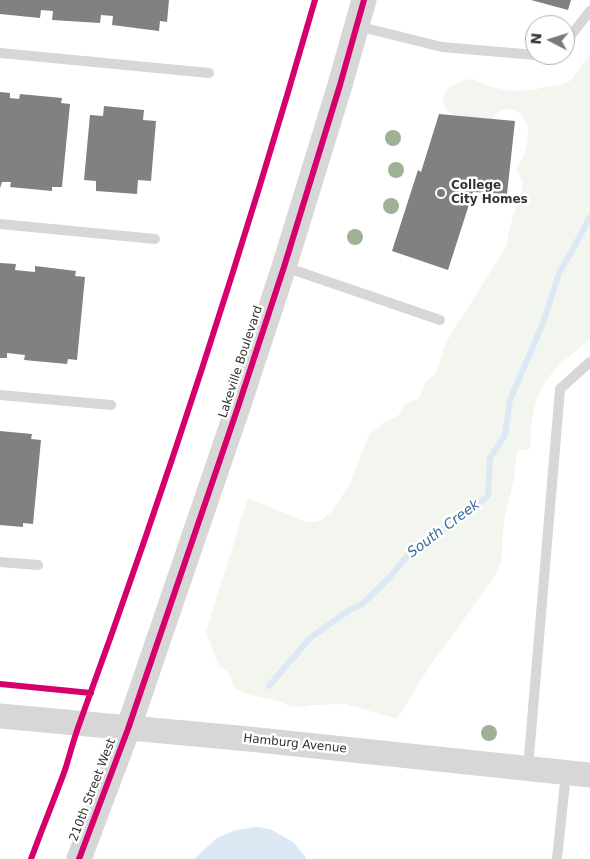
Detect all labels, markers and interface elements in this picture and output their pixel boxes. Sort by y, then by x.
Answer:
north arrow [525,15,575,65]
text: N [528,32,545,45]
place label: College City Homes [451,179,528,207]
marker: College City Homes [435,187,447,199]
street label: Lakeville Boulevard [216,304,266,420]
water label: South Creek [405,496,483,562]
street label: Hamburg Avenue [243,731,347,757]
street label: 210th Street West [67,737,119,843]

